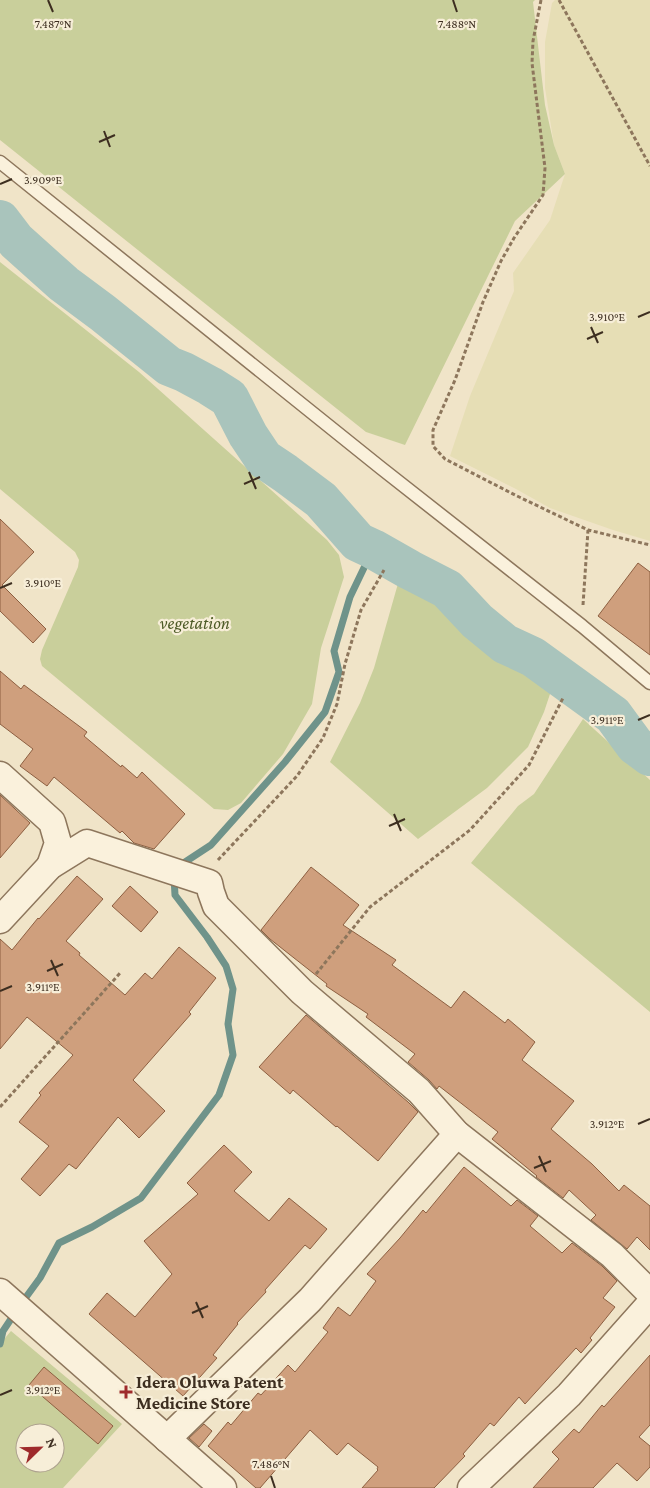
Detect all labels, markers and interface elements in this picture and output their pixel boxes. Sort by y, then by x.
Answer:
text: 7.487°N [34,17,72,31]
text: 7.488°N [438,17,476,31]
text: 3.909°E [24,173,62,187]
text: 3.910°E [589,310,625,324]
text: 3.910°E [25,576,61,590]
park label: vegetation [160,613,230,633]
text: 3.911°E [591,713,624,727]
text: 3.911°E [27,980,60,994]
text: 3.912°E [590,1117,625,1131]
place label: Idera Oluwa Patent Medicine Store [136,1372,284,1413]
text: 3.912°E [26,1383,61,1397]
marker: Idera Oluwa Patent Medicine Store [120,1386,132,1398]
north arrow [15,1423,65,1473]
text: N [43,1435,61,1451]
text: 7.486°N [252,1457,290,1471]

